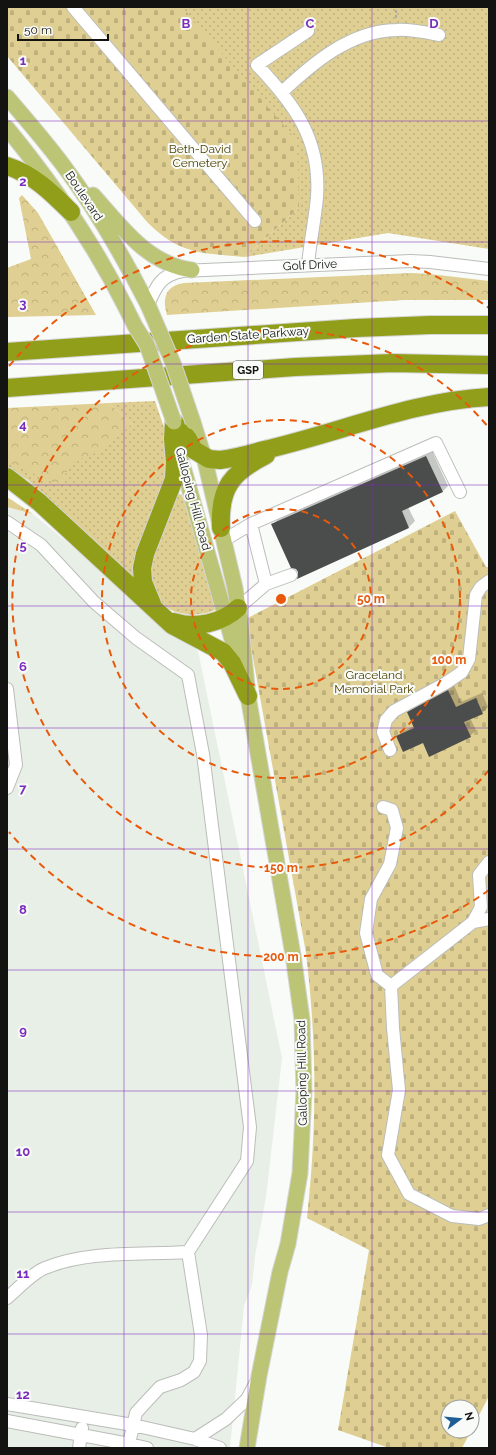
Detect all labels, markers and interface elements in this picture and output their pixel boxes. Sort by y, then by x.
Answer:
scale bar [18,16,108,42]
text: B [182,16,191,31]
text: C [306,16,315,31]
text: D [429,16,439,31]
text: 50 m [24,23,52,37]
text: 1 [20,53,27,68]
park label: Beth-David Cemetery [169,142,231,170]
street label: Boulevard [62,169,106,223]
text: 2 [19,174,27,189]
street label: Golf Drive [282,257,338,273]
text: 3 [19,296,27,311]
street label: Garden State Parkway [186,324,310,346]
road number: GSP [233,361,263,379]
text: 4 [19,417,27,432]
street label: Galloping Hill Road [173,446,213,552]
text: 5 [19,538,27,553]
centre of rings [274,592,288,606]
text: 50 m [357,592,385,606]
text: 100 m [432,653,466,667]
text: 6 [19,659,27,674]
park label: Graceland Memorial Park [334,668,414,696]
text: 7 [19,781,27,796]
text: 150 m [264,861,298,875]
text: 8 [19,902,27,917]
text: 200 m [263,950,299,964]
street label: Galloping Hill Road [294,1020,310,1126]
text: 9 [19,1023,27,1038]
text: 10 [16,1144,30,1159]
text: 11 [17,1266,30,1281]
text: 12 [16,1387,30,1402]
north arrow [440,1399,480,1439]
text: N [462,1411,477,1422]

